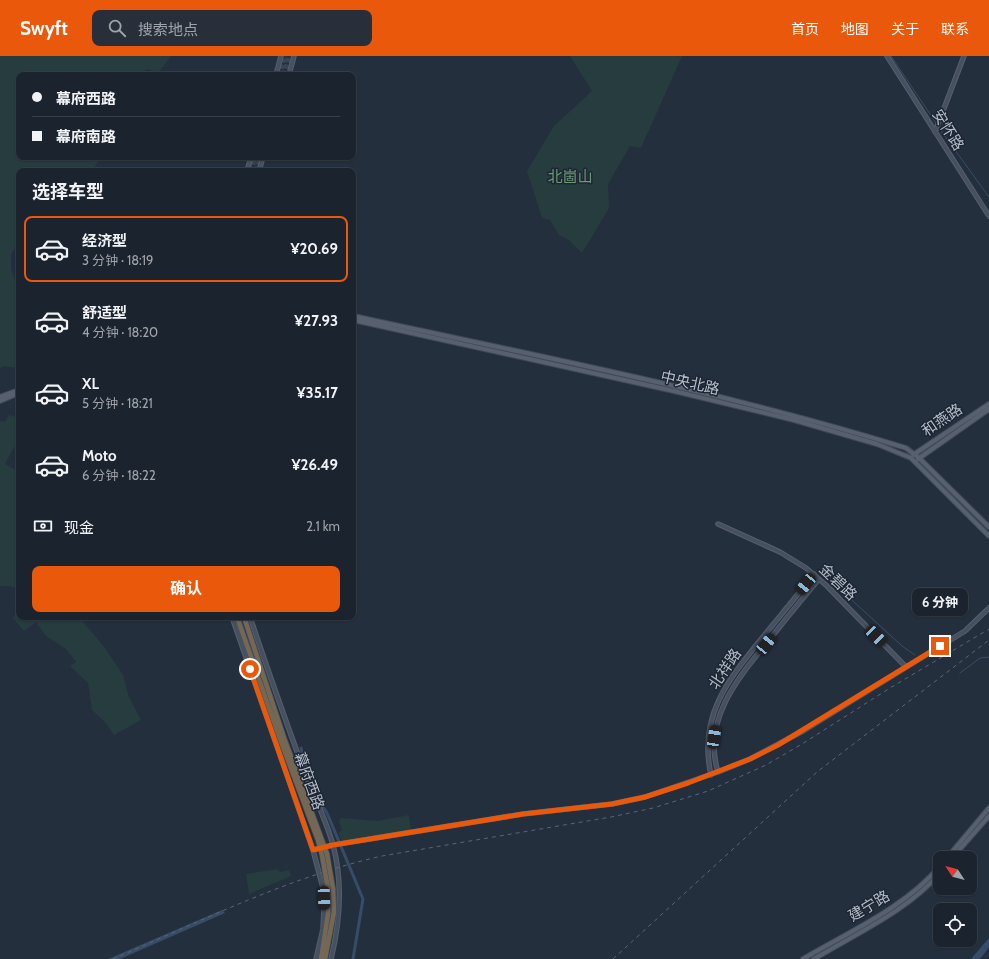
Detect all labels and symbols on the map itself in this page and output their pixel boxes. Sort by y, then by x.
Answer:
street label: 安怀路 [928,106,968,154]
park label: 北崮山 [547,168,593,186]
street label: 中央北路 [659,367,721,399]
street label: 和燕路 [918,400,966,440]
street label: 金碧路 [816,560,860,604]
car [794,571,818,597]
callout: 6 分钟 [912,588,968,616]
car [863,623,889,649]
car [754,631,778,657]
route end [931,637,949,655]
street label: 北祥路 [705,645,745,693]
route start [241,660,259,678]
car [706,724,722,750]
street label: 幕府西路 [290,750,328,812]
north arrow [933,851,977,895]
car [318,886,330,910]
street label: 建宁路 [845,887,893,925]

